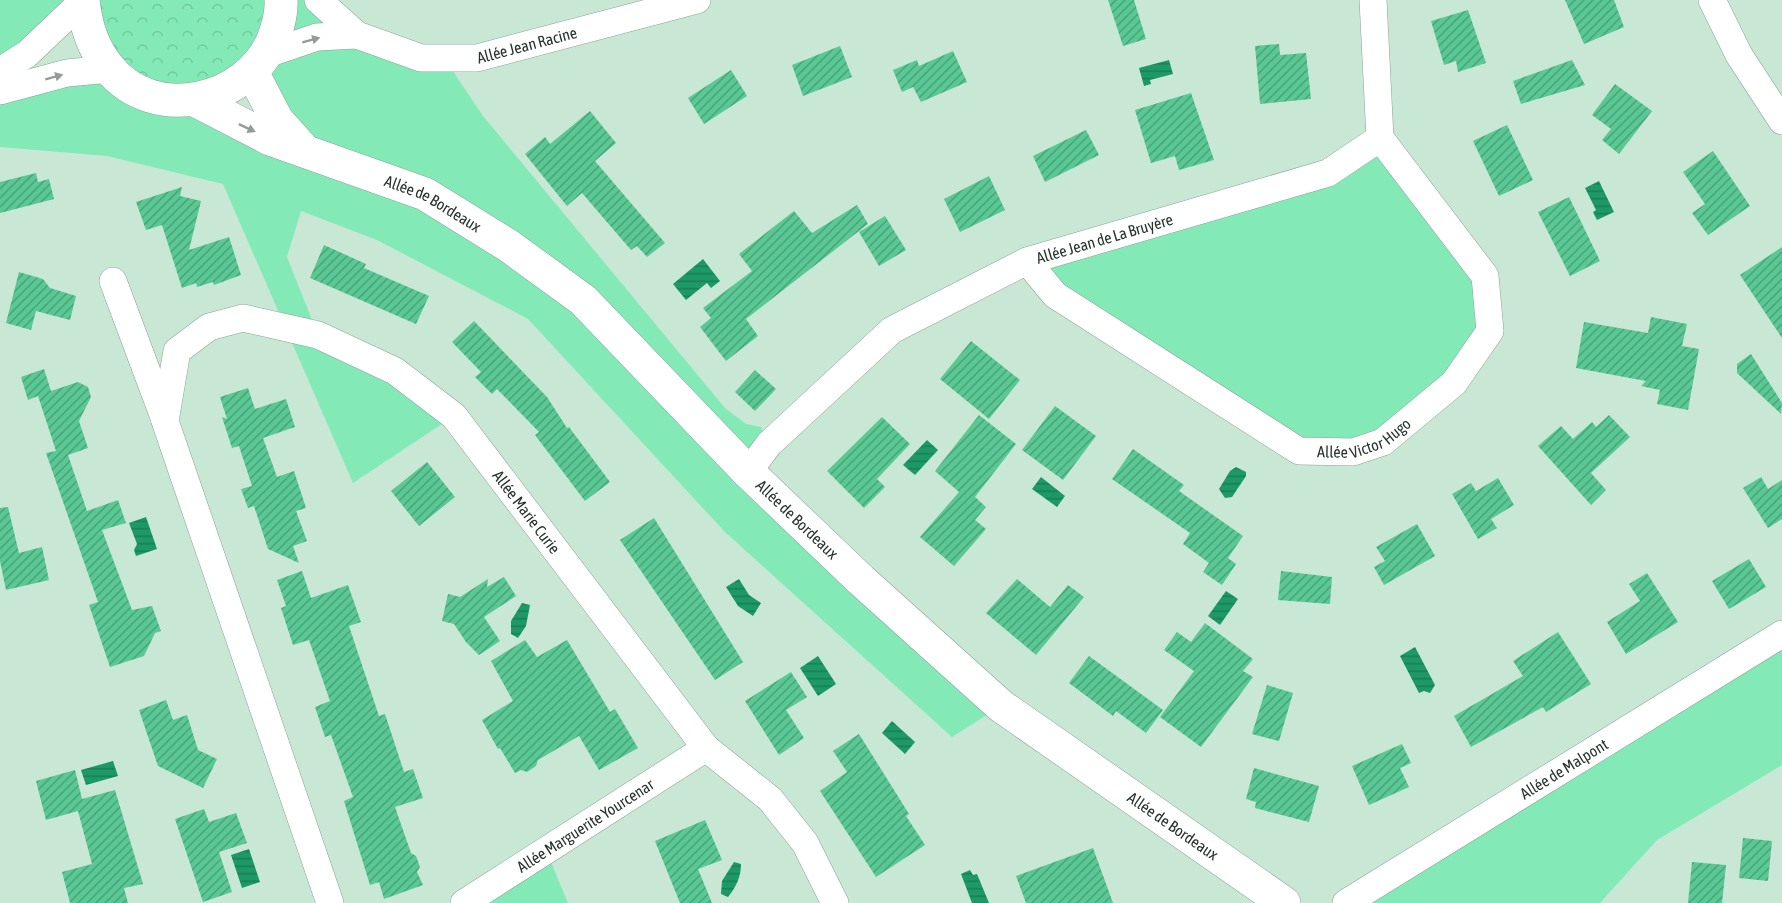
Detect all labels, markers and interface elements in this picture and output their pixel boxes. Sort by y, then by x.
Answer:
street label: Allée Jean Racine [475,23,579,67]
one-way arrow [302,34,320,44]
one-way arrow [45,71,63,81]
one-way arrow [238,123,255,132]
street label: Allée de Bordeaux [382,171,485,236]
street label: Allée Jean de La Bruyère [1034,210,1175,267]
street label: Allée Victor Hugo [1317,414,1414,461]
street label: Allée Marie Curie [489,467,564,557]
street label: Allée de Bordeaux [753,476,842,563]
street label: Allée de Malpont [1517,735,1611,802]
street label: Allée Marguerite Yourcenar [514,775,657,876]
street label: Allée de Bordeaux [1124,788,1222,864]

